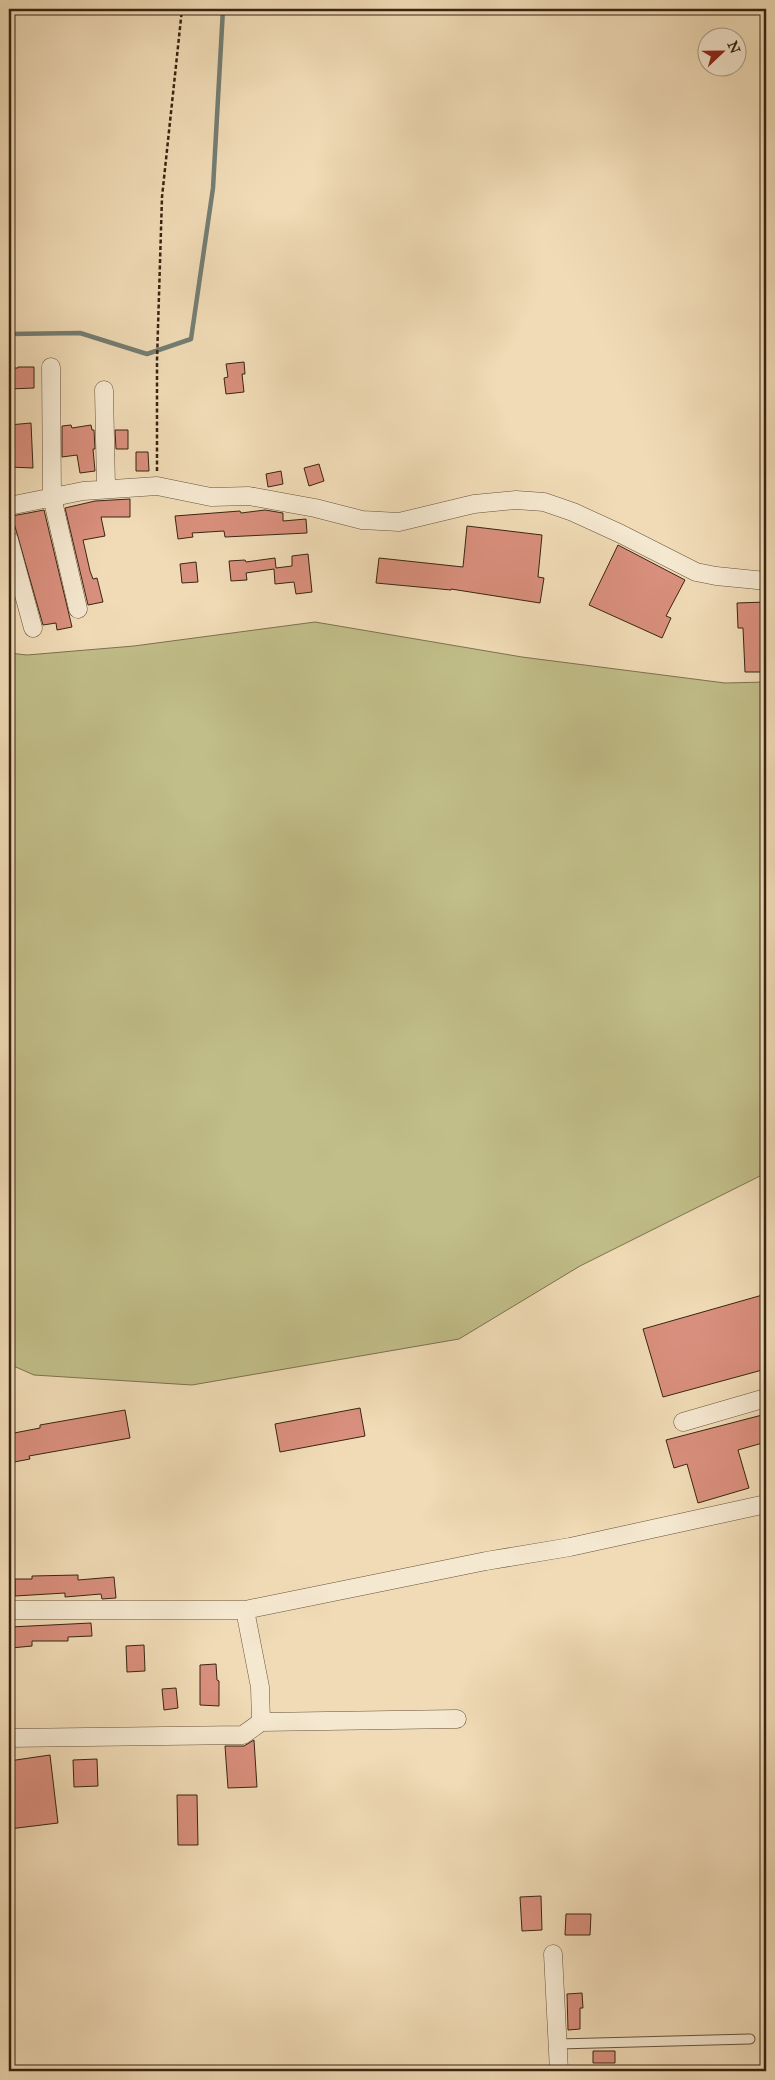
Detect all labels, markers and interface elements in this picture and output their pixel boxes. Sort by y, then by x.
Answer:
north arrow [698,28,748,78]
text: N [723,39,744,56]

